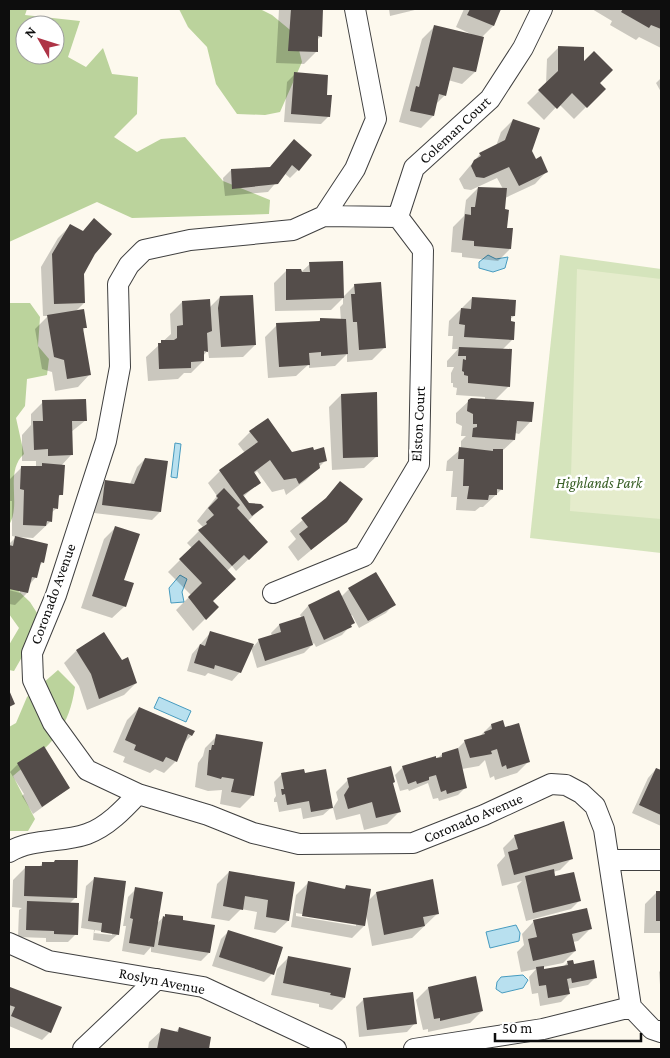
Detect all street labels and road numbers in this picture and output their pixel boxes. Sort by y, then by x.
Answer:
street label: Coleman Court [416,92,495,167]
street label: Elston Court [408,385,428,462]
street label: Coronado Avenue [27,541,79,647]
street label: Coronado Avenue [421,790,525,846]
street label: Roslyn Avenue [117,965,207,998]

